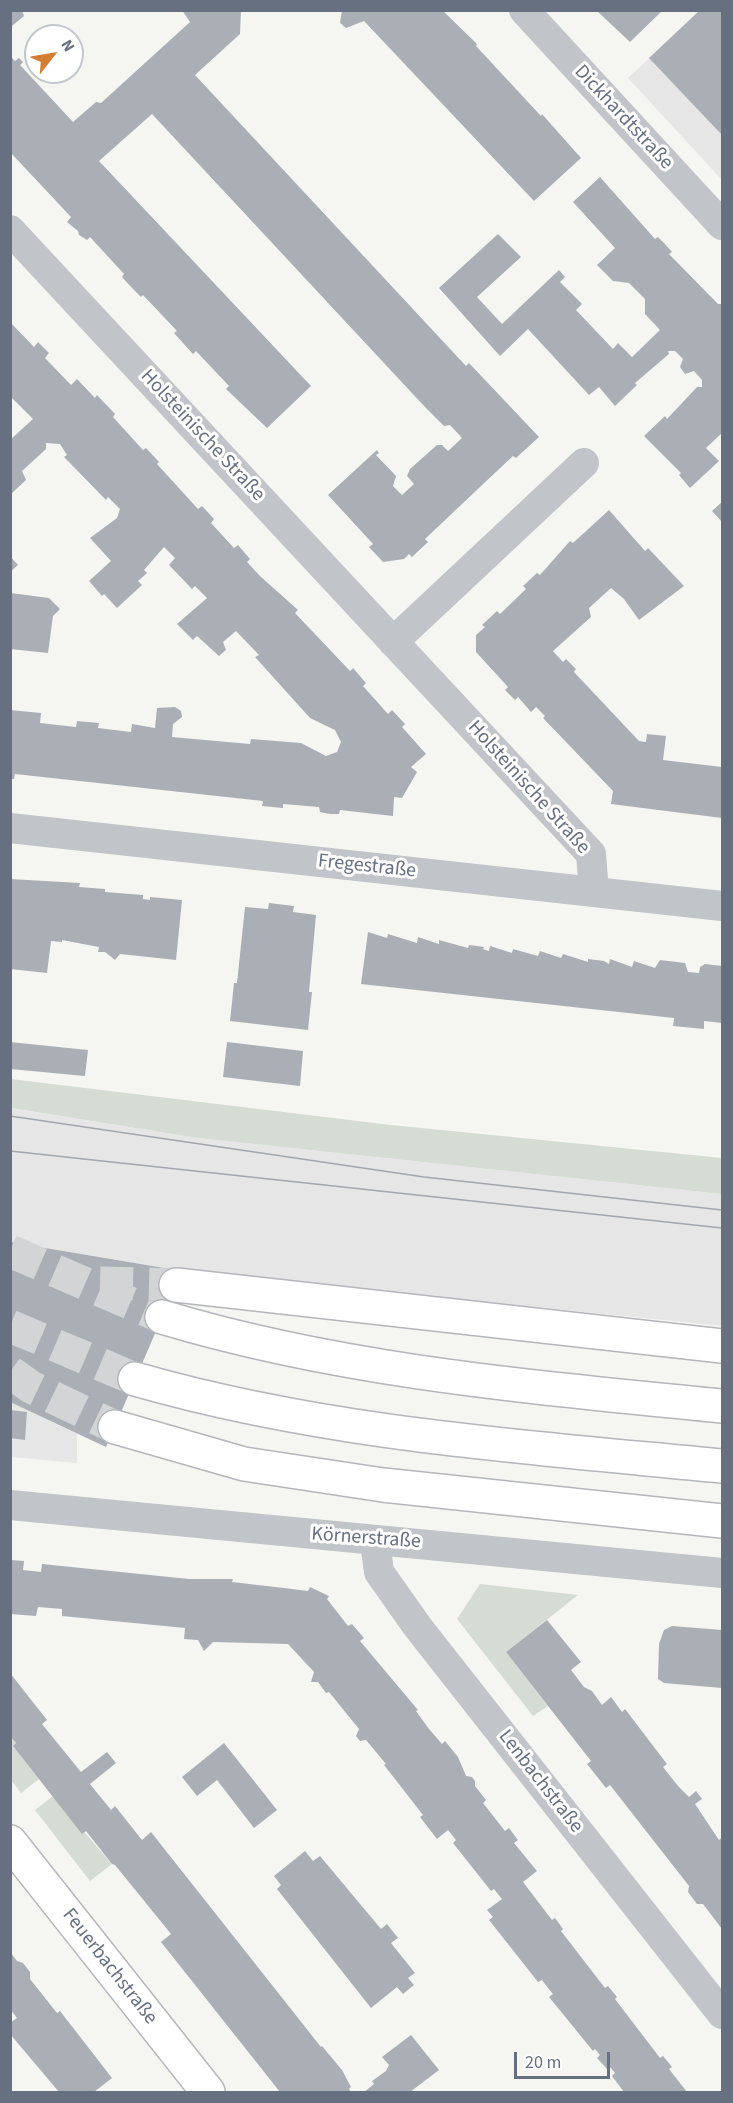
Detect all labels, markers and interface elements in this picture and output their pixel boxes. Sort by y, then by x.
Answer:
north arrow [24,24,84,84]
text: N [56,36,80,56]
street label: Dickhardtstraße [568,61,678,175]
street label: Holsteinische Straße [135,365,269,507]
street label: Holsteinische Straße [462,716,594,860]
street label: Fregestraße [317,850,417,884]
street label: Körnerstraße [310,1523,422,1555]
street label: Lenbachstraße [492,1726,588,1838]
street label: Feuerbachstraße [56,1904,162,2030]
scale bar [517,2040,613,2078]
text: 20 m [525,2050,561,2075]

